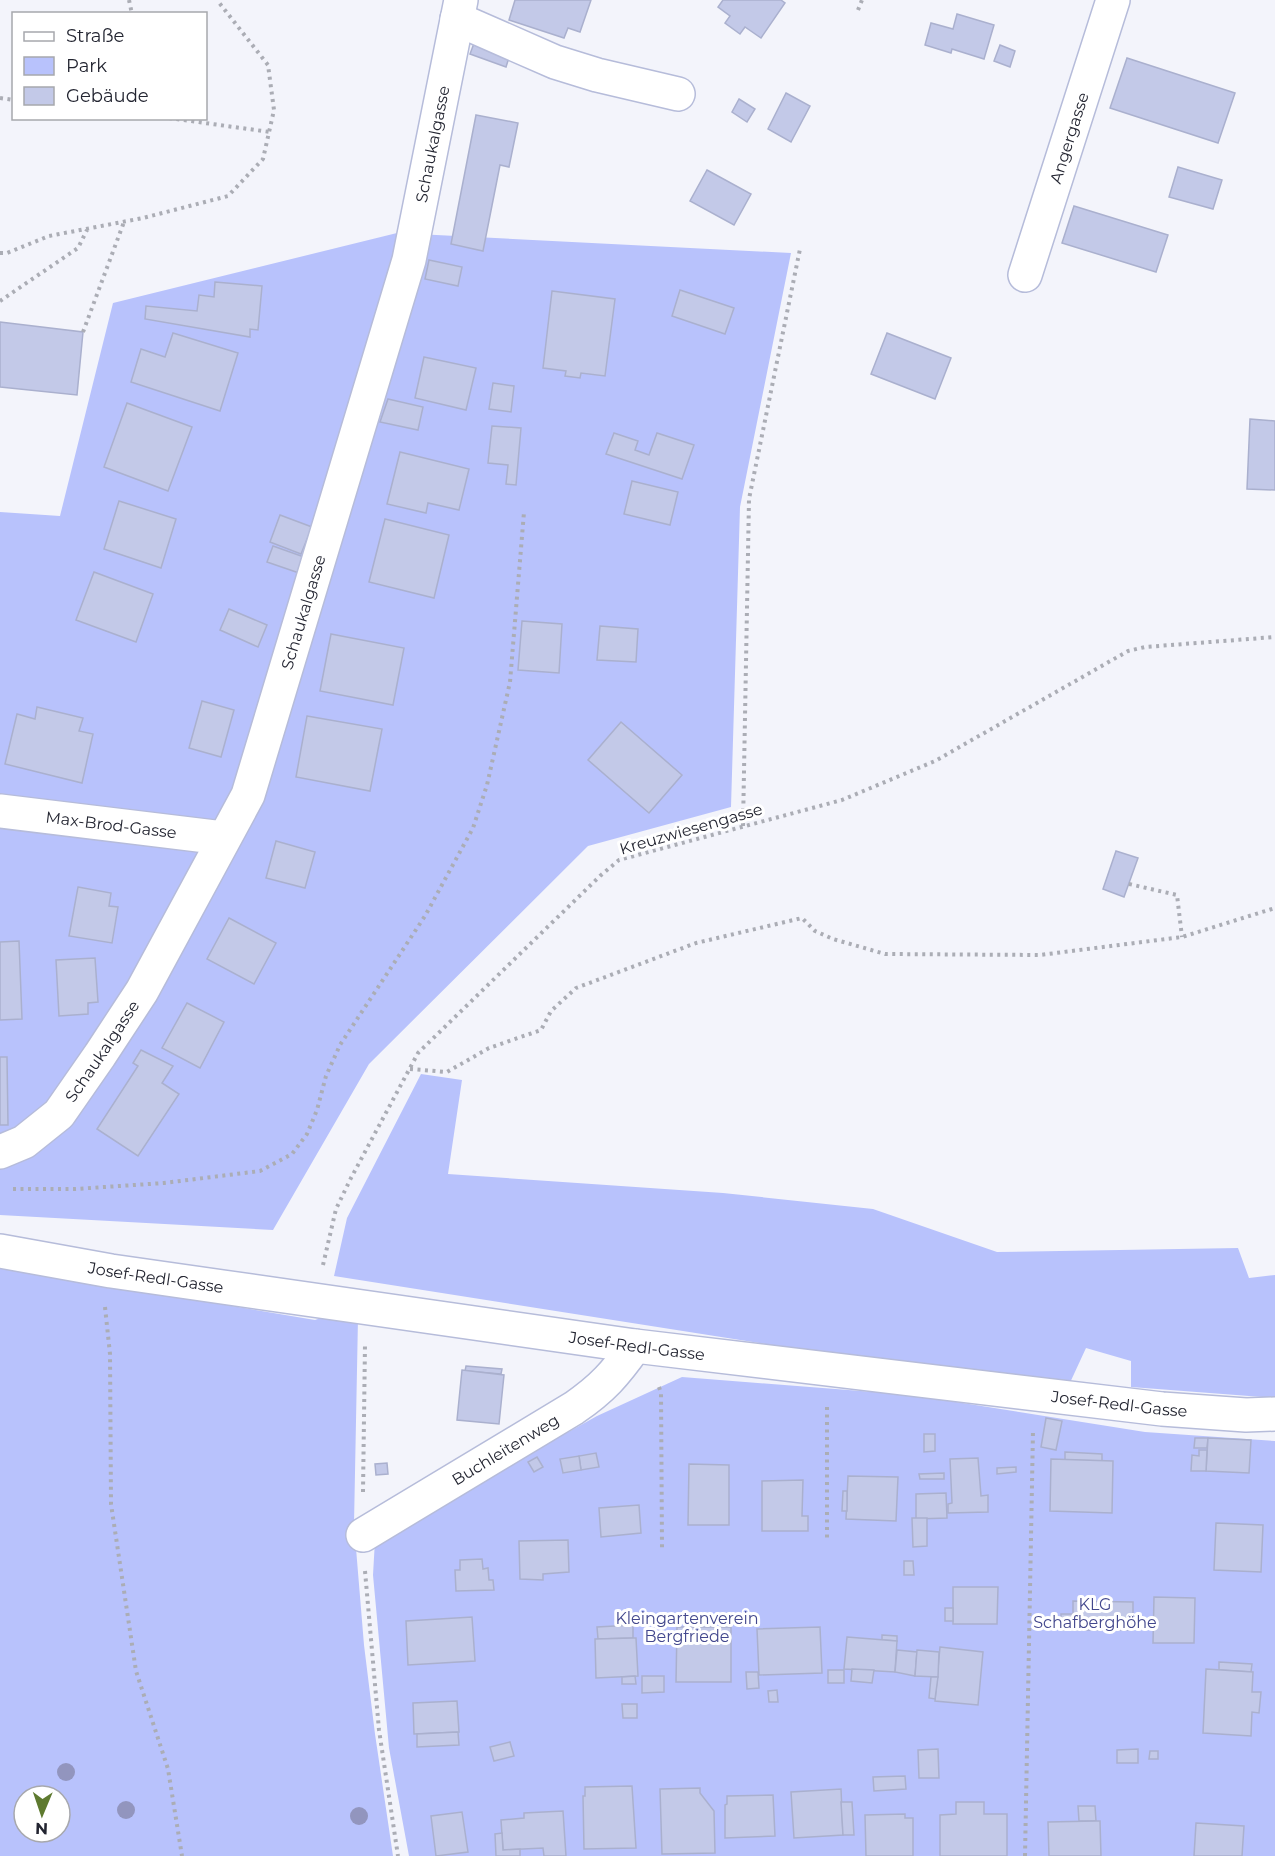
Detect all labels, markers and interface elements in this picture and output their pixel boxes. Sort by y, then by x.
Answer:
legend [12,12,207,120]
text: Straße [66,25,125,47]
text: Park [66,55,107,77]
street label: Schaukalgasse [411,84,453,204]
text: Gebäude [66,85,149,107]
street label: Angergasse [1045,90,1092,186]
street label: Schaukalgasse [277,553,329,672]
street label: Kreuzwiesengasse [617,799,765,859]
street label: Max-Brod-Gasse [45,807,178,842]
street label: Schaukalgasse [61,997,143,1106]
street label: Josef-Redl-Gasse [86,1257,225,1296]
street label: Josef-Redl-Gasse [567,1327,706,1364]
street label: Josef-Redl-Gasse [1049,1386,1188,1420]
street label: Buchleitenweg [448,1410,562,1489]
park label: KLG Schafberghöhe [1033,1595,1157,1632]
park label: Kleingartenverein Bergfriede [615,1609,759,1646]
north arrow [12,1784,72,1844]
text: N [35,1819,48,1838]

